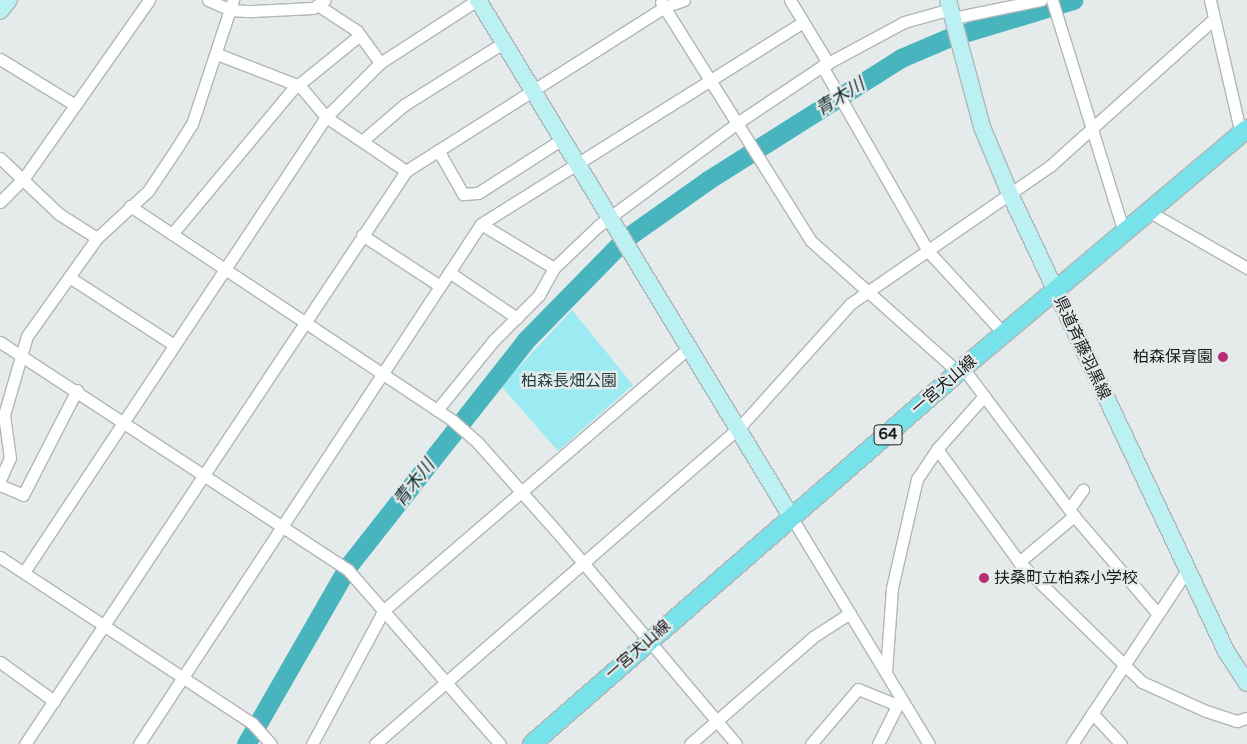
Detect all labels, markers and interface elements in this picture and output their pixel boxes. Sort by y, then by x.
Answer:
water label: 青木川 [811,74,869,120]
street label: 県道斉藤羽黒線 [1050,293,1114,403]
place label: 柏森保育園 [1133,347,1213,367]
marker: 柏森保育園 [1217,351,1229,363]
street label: 一宮犬山線 [908,352,980,418]
park label: 柏森長畑公園 [521,371,617,391]
road number: 64 [873,422,903,448]
water label: 青木川 [389,455,439,511]
place label: 扶桑町立柏森小学校 [994,568,1138,588]
marker: 扶桑町立柏森小学校 [978,572,990,584]
street label: 一宮犬山線 [602,617,674,683]

